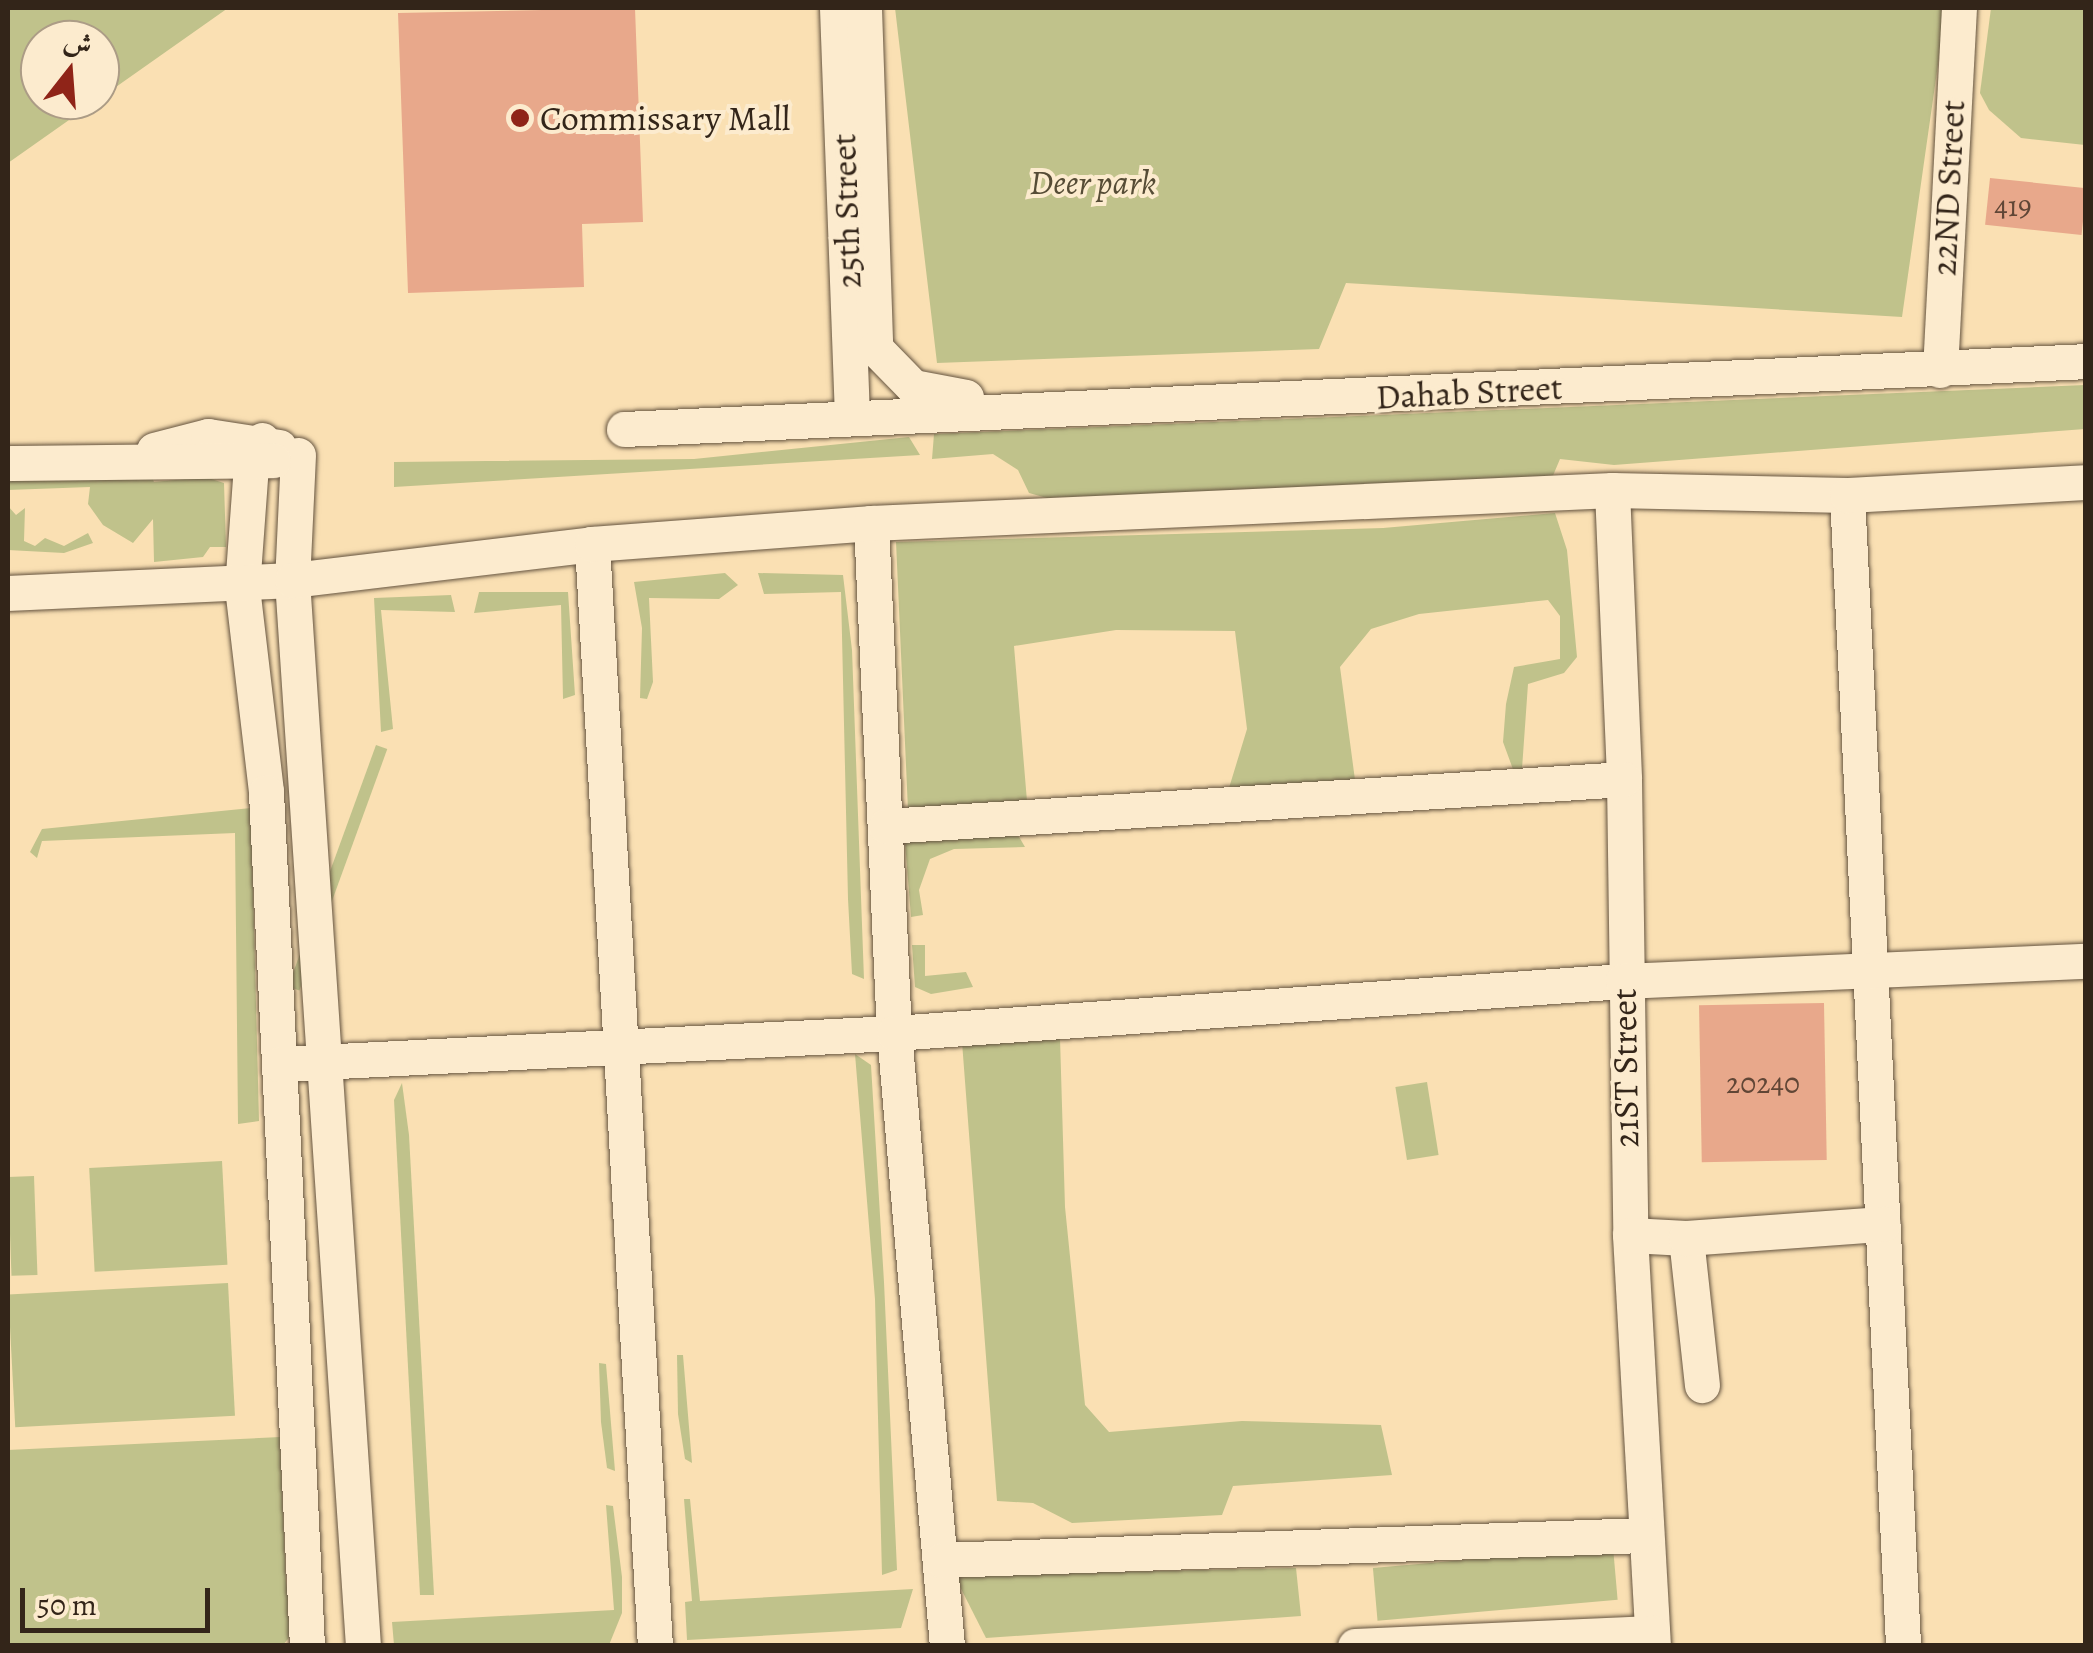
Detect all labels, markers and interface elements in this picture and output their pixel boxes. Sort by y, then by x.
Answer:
north arrow [20,20,120,120]
text: ش [59,21,97,65]
place label: Commissary Mall [540,97,790,139]
street label: 22ND Street [1922,99,1974,277]
marker: Commissary Mall [509,107,531,129]
street label: 25th Street [822,133,870,289]
park label: Deer park [1030,161,1156,203]
house number: 419 [1994,188,2032,224]
street label: Dahab Street [1375,366,1563,418]
street label: 21ST Street [1603,988,1647,1148]
house number: 20240 [1726,1065,1800,1101]
scale bar [25,1568,215,1630]
text: 50 m [37,1585,97,1625]

